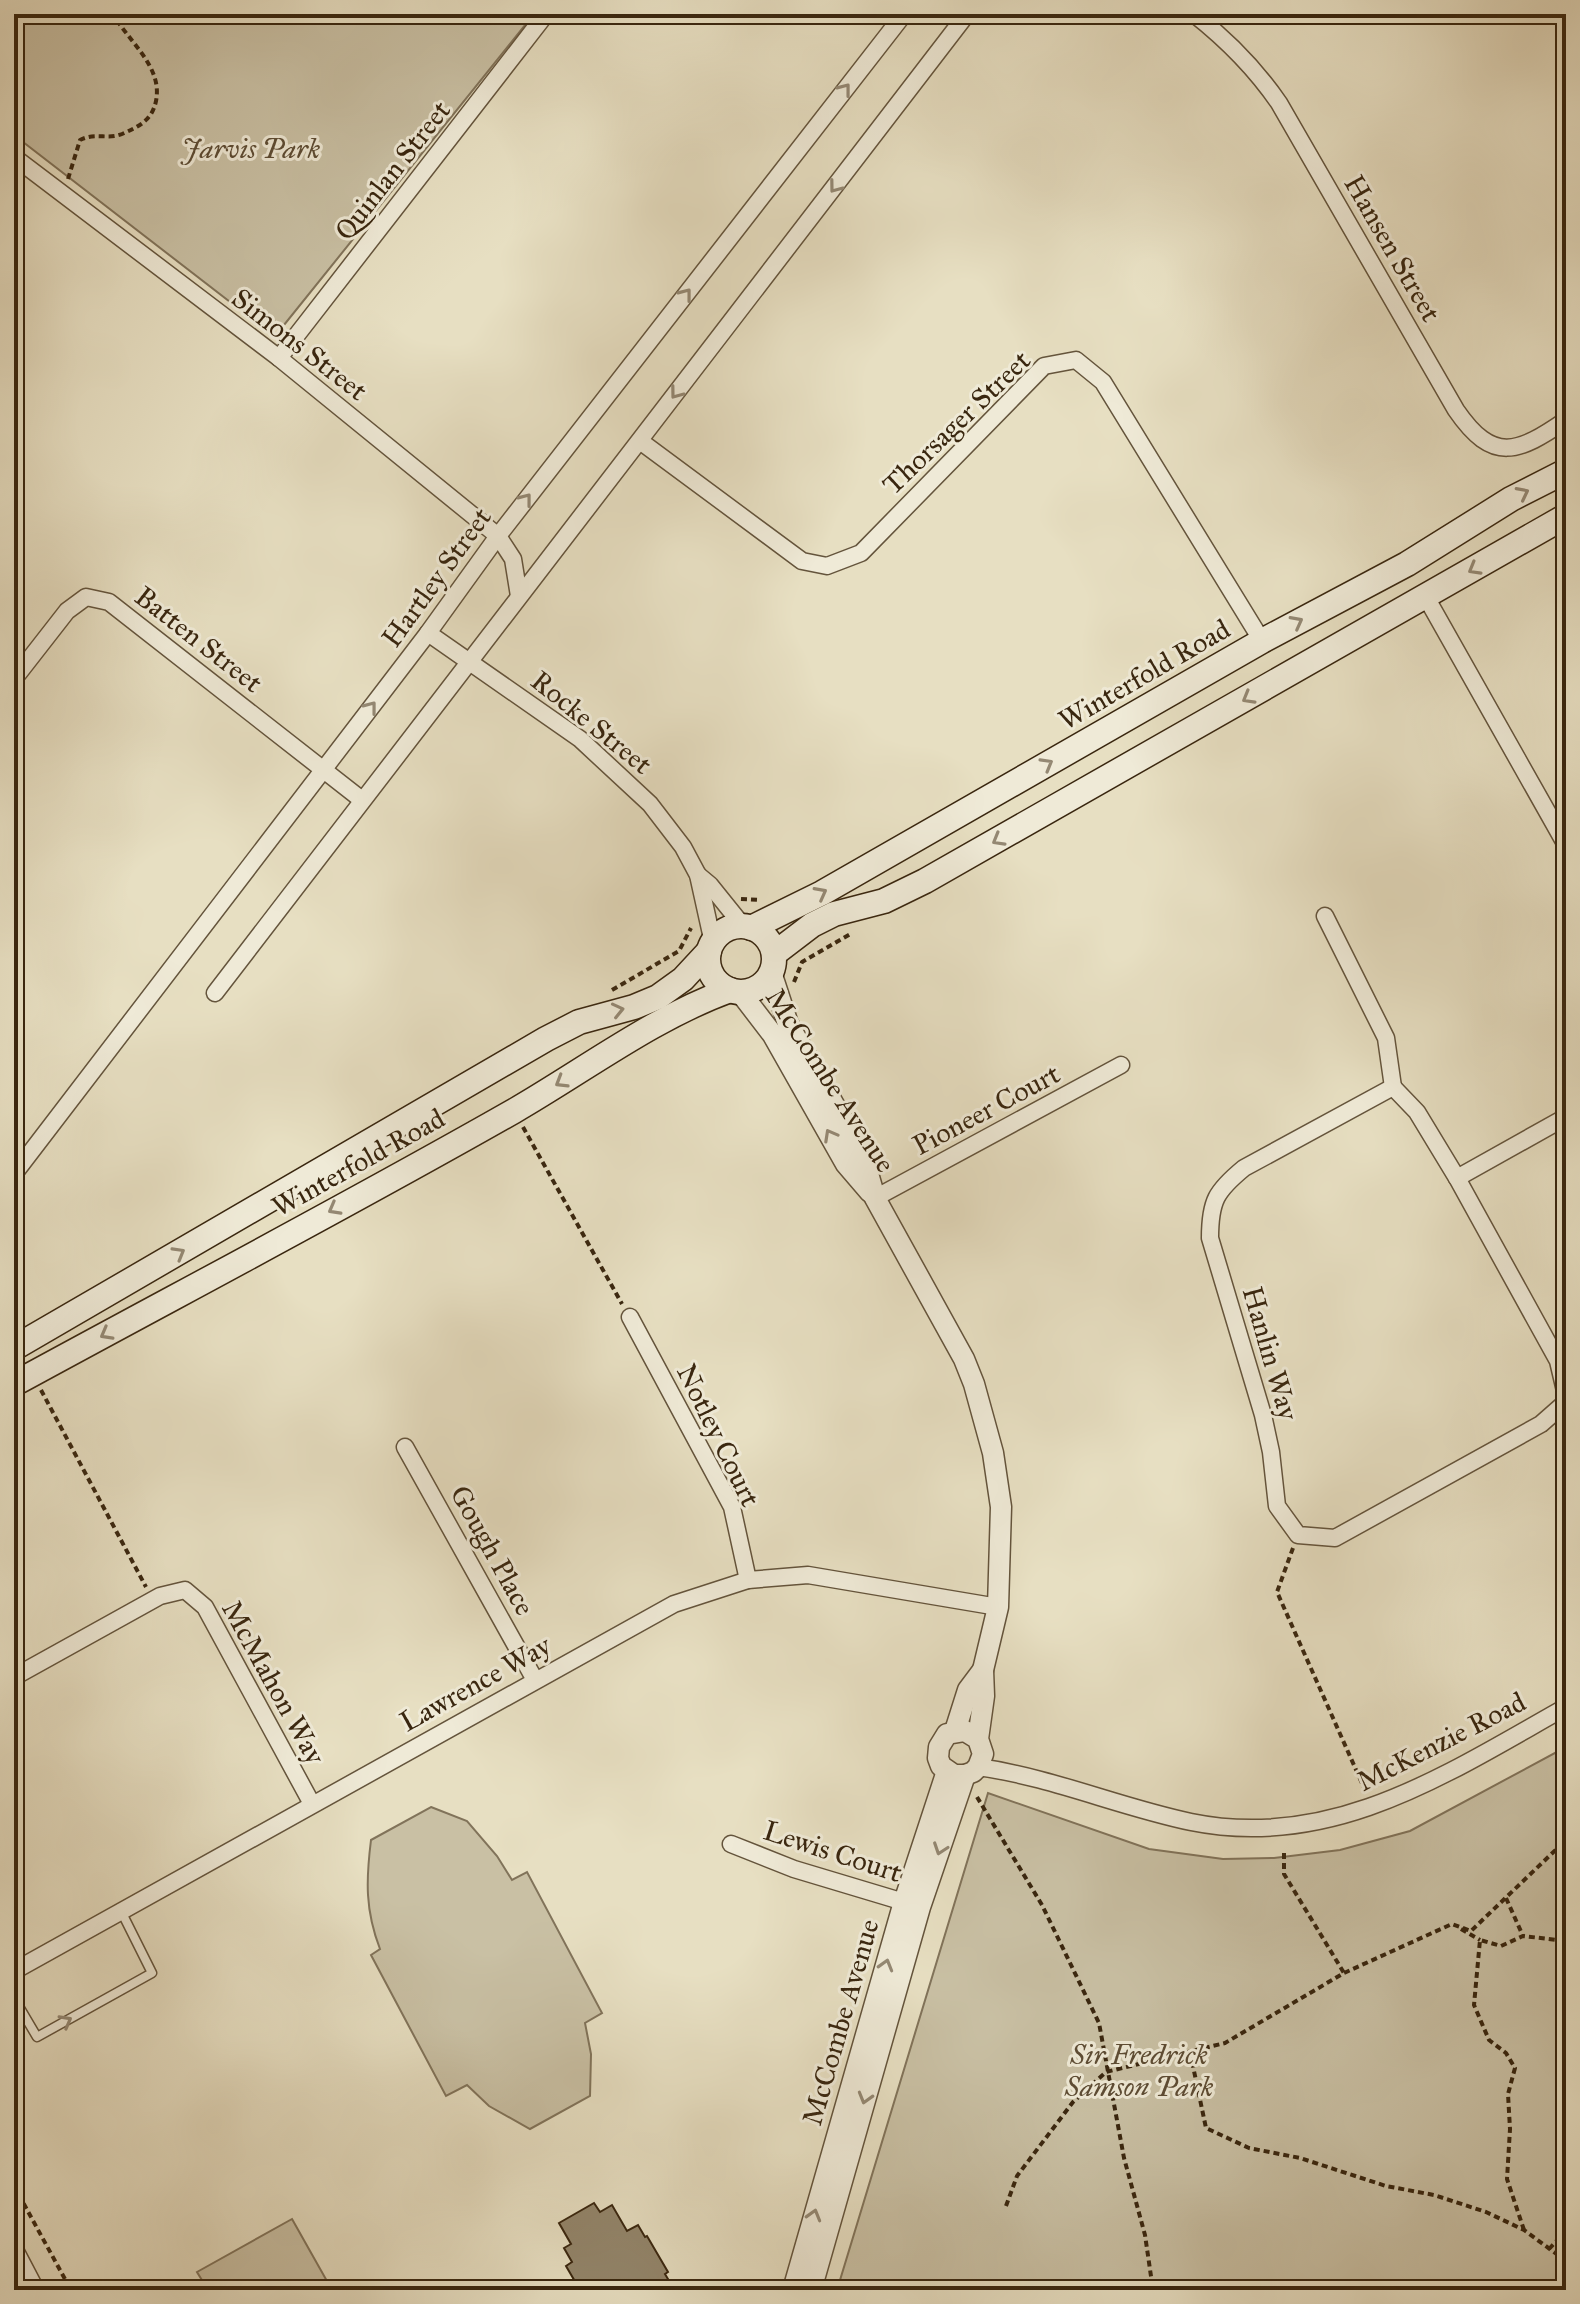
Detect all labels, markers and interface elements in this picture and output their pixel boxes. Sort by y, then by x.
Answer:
one-way arrow [836,83,850,98]
street label: Quinlan Street [327,93,458,247]
park label: Jarvis Park [180,131,321,166]
street label: Hansen Street [1336,169,1449,328]
one-way arrow [830,178,844,193]
street label: Simons Street [225,281,375,408]
one-way arrow [676,288,690,303]
street label: Thorsager Street [875,343,1038,502]
one-way arrow [672,385,686,399]
one-way arrow [1515,488,1530,503]
one-way arrow [517,493,531,508]
street label: Hartley Street [374,501,499,654]
one-way arrow [1468,559,1483,575]
street label: Batten Street [128,579,270,700]
street label: Winterfold Road [1052,611,1236,738]
one-way arrow [1289,616,1303,632]
street label: Rocke Street [524,663,659,782]
one-way arrow [1242,688,1257,704]
one-way arrow [361,701,375,716]
one-way arrow [1038,758,1053,774]
one-way arrow [992,830,1006,846]
one-way arrow [813,887,827,902]
street label: McCombe Avenue [758,982,903,1179]
one-way arrow [611,1003,625,1020]
street label: Pioneer Court [907,1056,1066,1163]
one-way arrow [555,1073,570,1088]
street label: Winterfold Road [266,1101,451,1224]
one-way arrow [824,1129,840,1144]
one-way arrow [329,1199,343,1215]
one-way arrow [170,1247,184,1263]
street label: Hanlin Way [1235,1282,1307,1425]
one-way arrow [100,1324,114,1339]
street label: Notley Court [669,1358,768,1512]
street label: Gough Place [443,1479,543,1621]
street label: McMahon Way [214,1594,333,1771]
street label: Lawrence Way [394,1627,558,1739]
street label: McKenzie Road [1351,1684,1531,1799]
street label: Lewis Court [759,1813,907,1890]
one-way arrow [933,1841,949,1855]
street label: McCombe Avenue [794,1915,887,2129]
one-way arrow [877,1959,893,1973]
one-way arrow [57,2015,71,2031]
park label: Sir Fredrick Samson Park [1064,2037,1214,2104]
one-way arrow [858,2090,874,2104]
one-way arrow [805,2209,821,2222]

